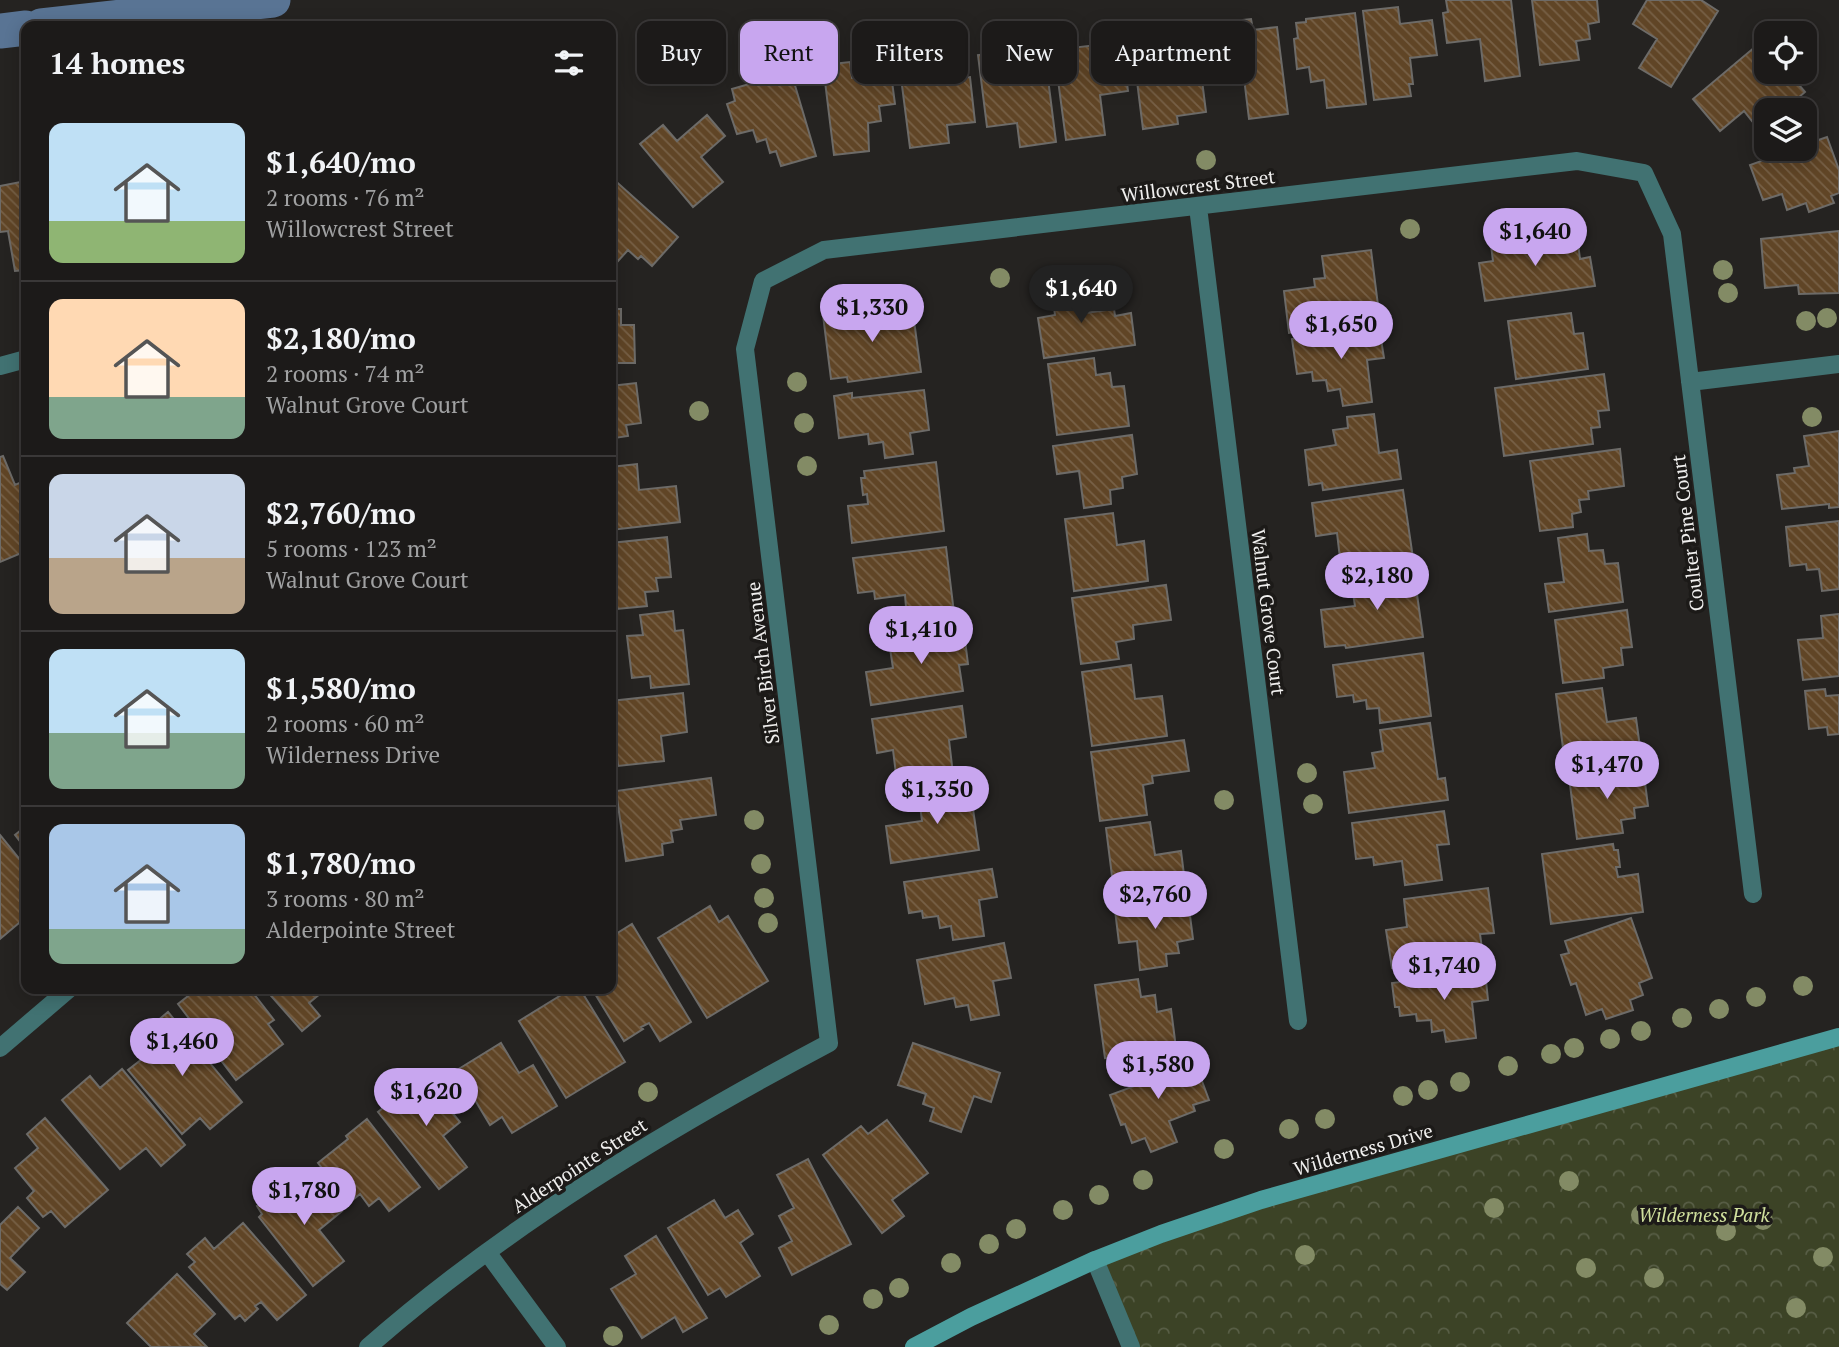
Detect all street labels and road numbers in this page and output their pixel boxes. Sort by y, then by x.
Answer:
street label: Willowcrest Street [1120,163,1276,207]
street label: Coulter Pine Court [1665,453,1709,613]
street label: Walnut Grove Court [1246,527,1292,697]
street label: Silver Birch Avenue [740,580,784,746]
street label: Alderpointe Street [507,1112,651,1218]
street label: Wilderness Drive [1290,1117,1436,1181]

